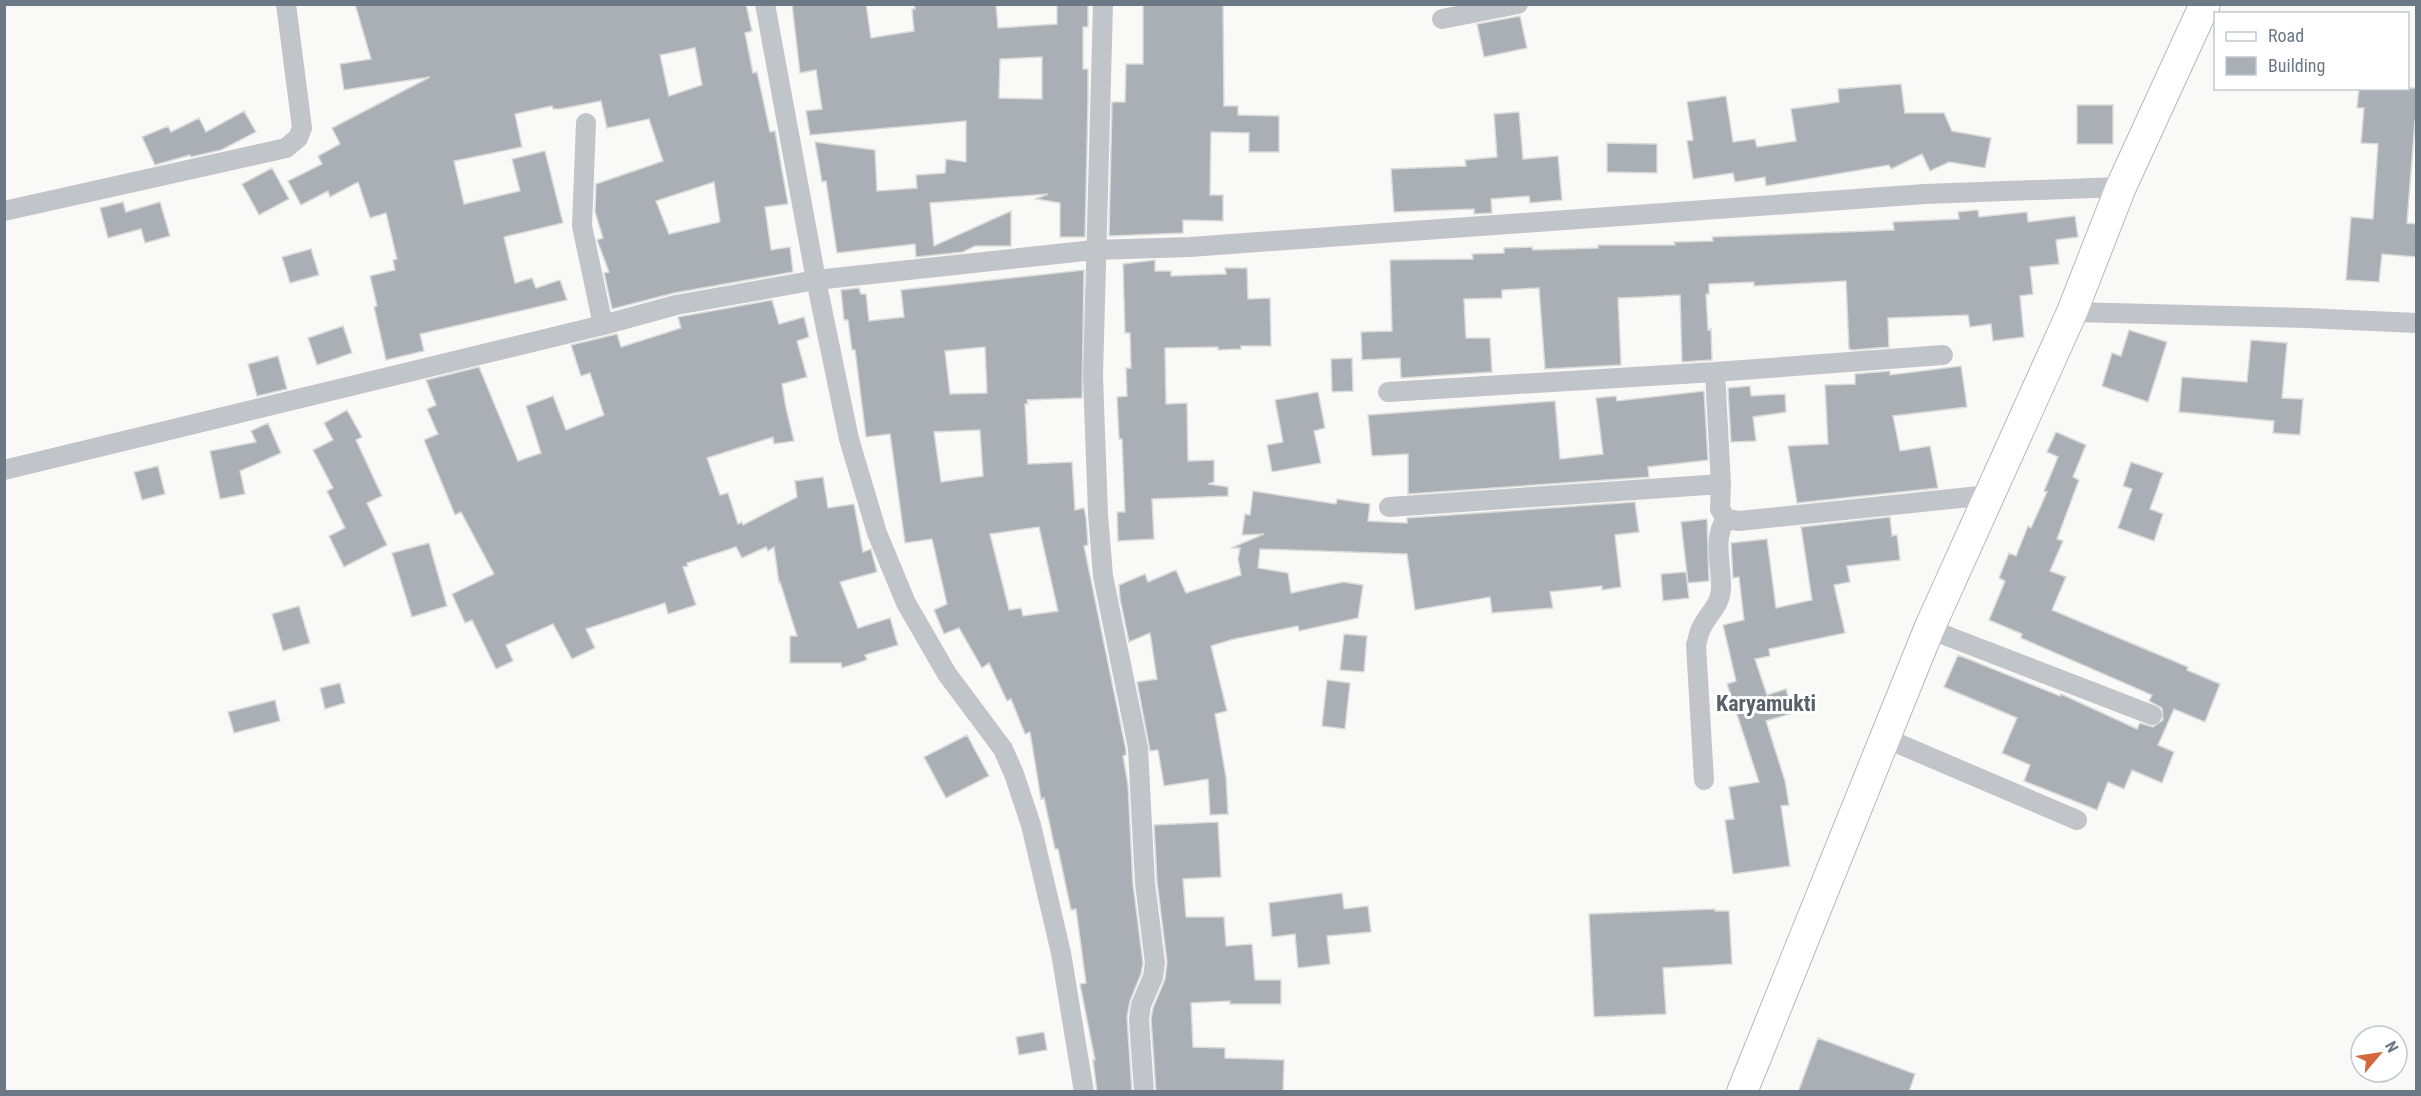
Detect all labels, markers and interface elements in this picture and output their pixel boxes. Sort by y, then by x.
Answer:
legend [2214,12,2409,90]
text: Road [2268,25,2304,46]
text: Building [2268,55,2325,76]
district label: Karyamukti [1716,691,1816,716]
north arrow [2349,1024,2409,1084]
text: N [2381,1038,2402,1056]

